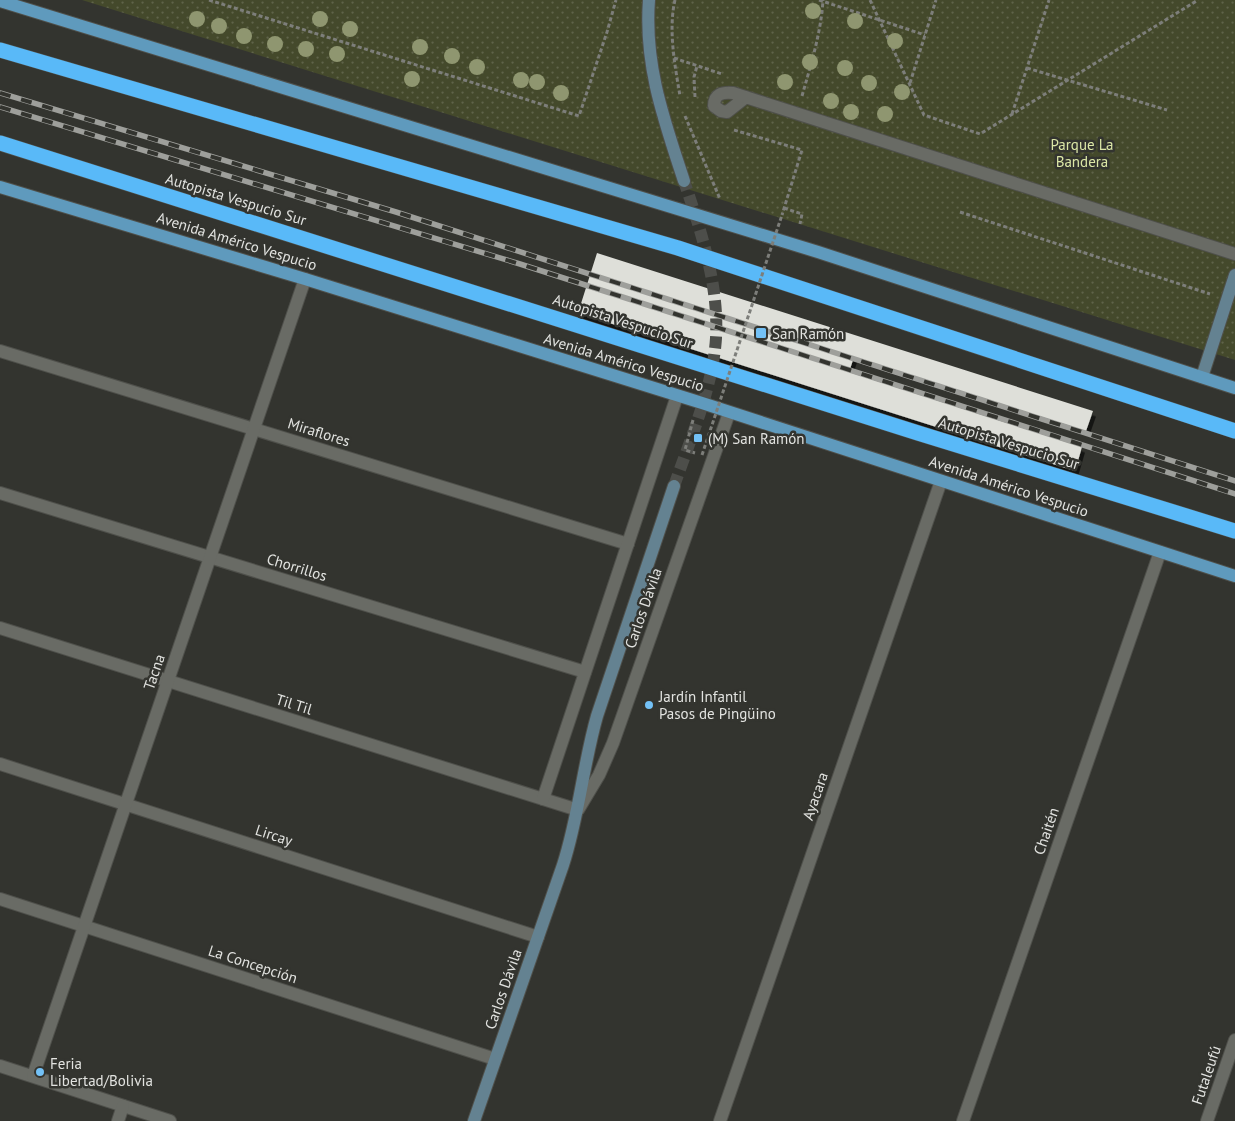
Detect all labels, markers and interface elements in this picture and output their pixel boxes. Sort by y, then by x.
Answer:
park label: Parque La Bandera [1050,135,1114,171]
street label: Autopista Vespucio Sur [163,169,309,229]
street label: Avenida Américo Vespucio [155,208,319,274]
street label: Autopista Vespucio Sur [551,289,695,353]
place label: San Ramón [772,324,844,343]
marker: San Ramón [754,326,768,340]
street label: Avenida Américo Vespucio [542,329,706,395]
street label: Autopista Vespucio Sur [936,413,1082,473]
street label: Miraflores [286,414,352,450]
place label: (M) San Ramón [708,429,805,448]
marker: (M) San Ramón [692,432,704,444]
street label: Avenida Américo Vespucio [927,451,1091,521]
street label: Chorrillos [265,549,329,585]
street label: Carlos Dávila [620,565,666,651]
street label: Tacna [139,652,169,692]
place label: Jardín Infantil Pasos de Pingüino [658,687,776,723]
street label: Til Til [274,690,315,719]
marker: Jardín Infantil Pasos de Pingüino [643,699,655,711]
street label: Ayacara [798,770,832,822]
street label: Chaitén [1029,805,1063,857]
street label: Lircay [253,820,295,850]
street label: La Concepción [206,941,300,987]
street label: Carlos Dávila [480,946,526,1032]
street label: Futaleufú [1187,1043,1225,1107]
place label: Feria Libertad/Bolivia [50,1054,153,1090]
marker: Feria Libertad/Bolivia [34,1066,46,1078]

